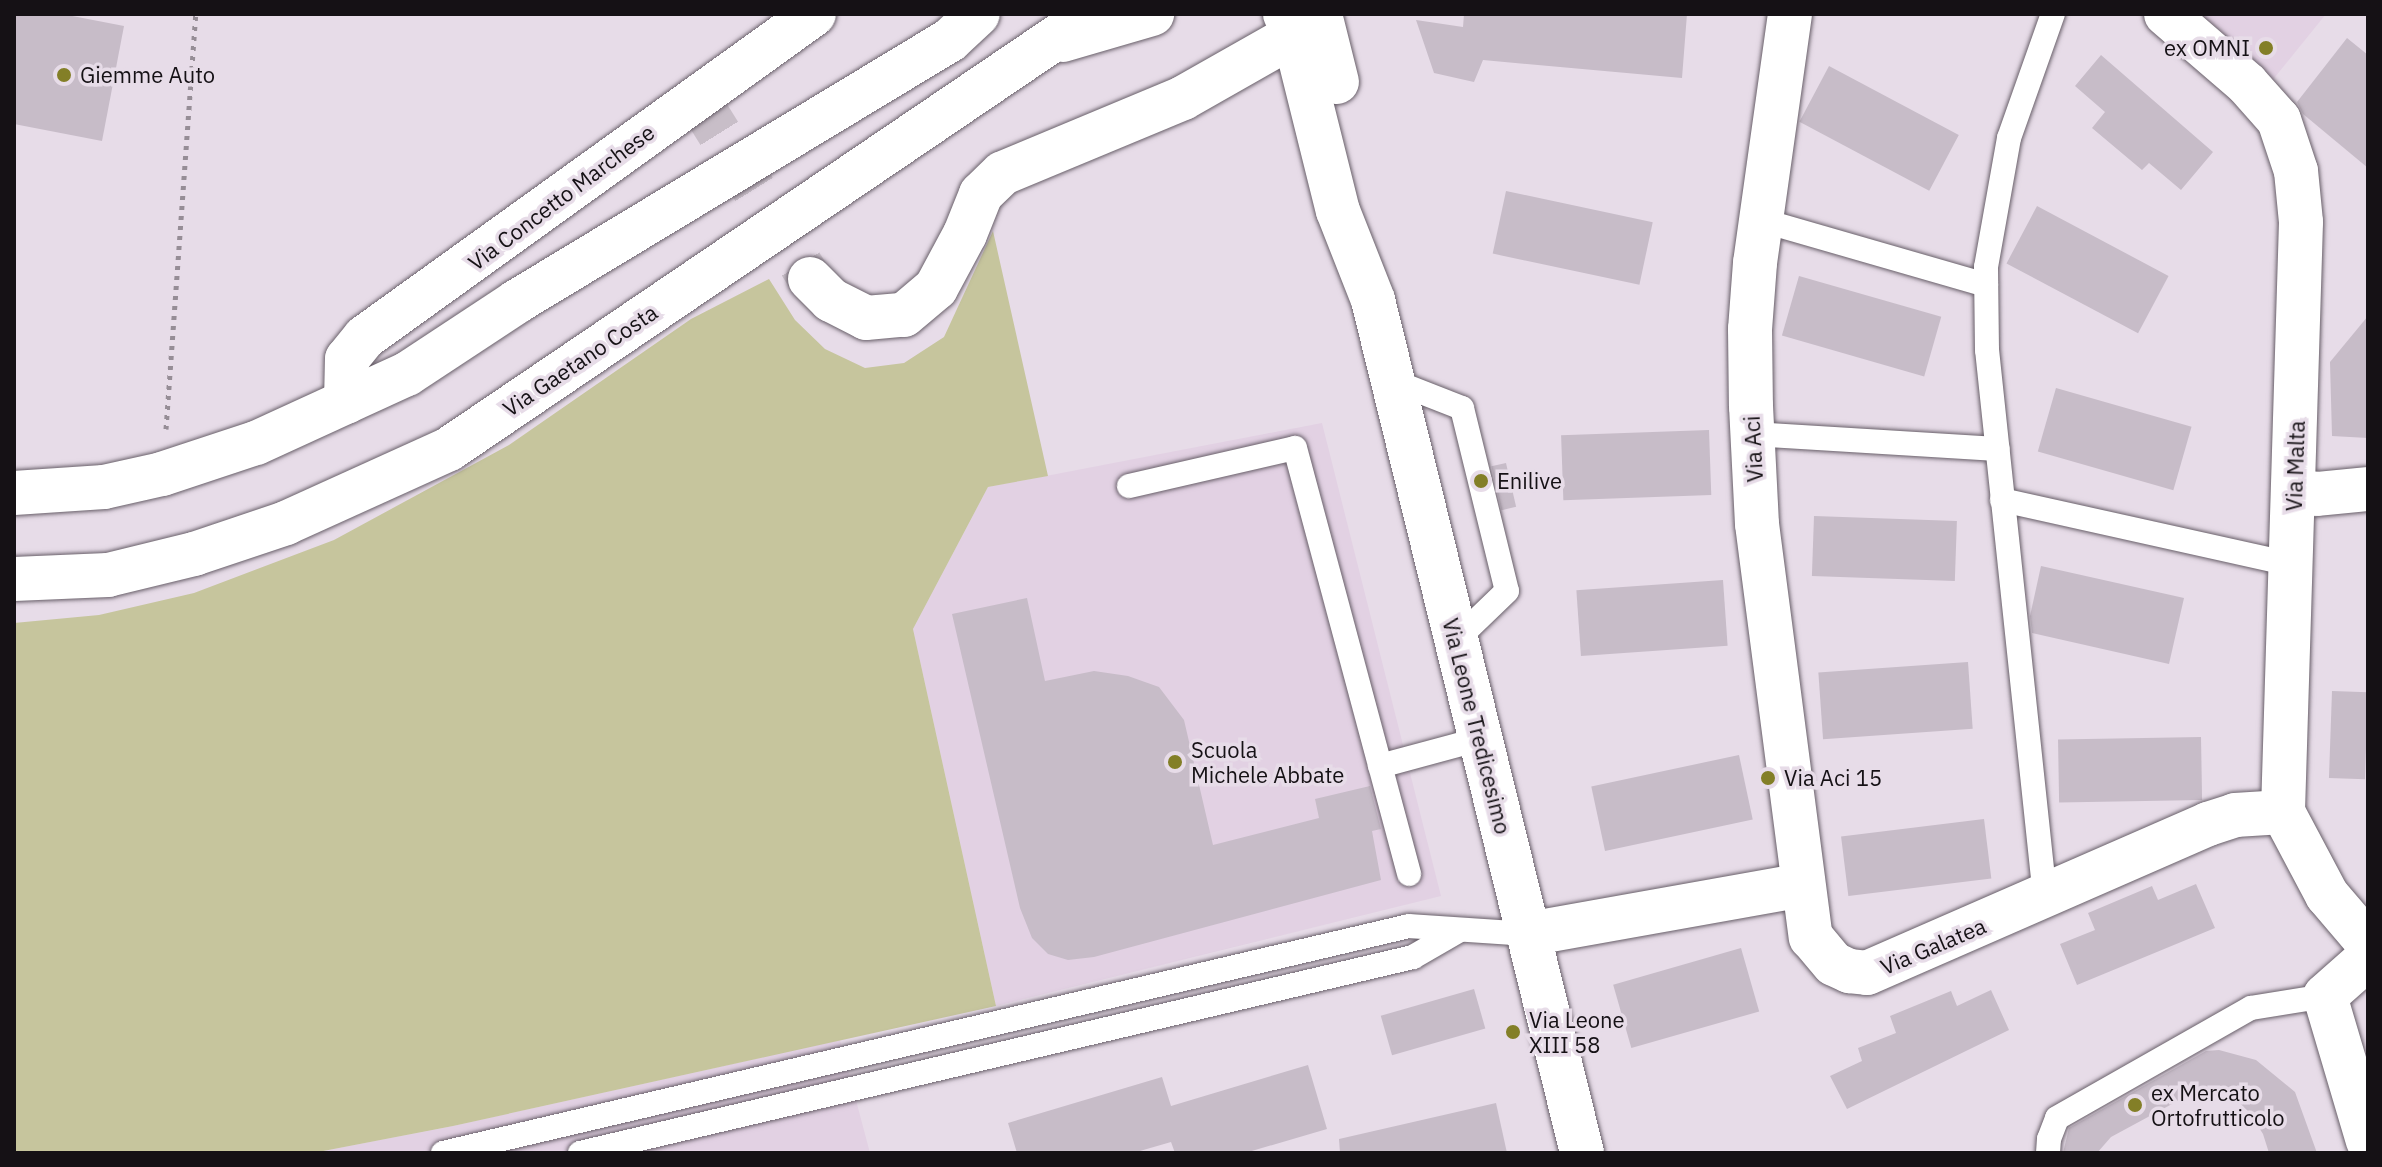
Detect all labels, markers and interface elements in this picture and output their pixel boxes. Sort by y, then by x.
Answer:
place label: ex OMNI [2164,35,2250,61]
marker: ex OMNI [2257,39,2275,57]
place label: Giemme Auto [80,62,215,88]
marker: Giemme Auto [55,66,73,84]
street label: Via Concetto Marchese [463,118,659,276]
street label: Via Gaetano Costa [498,299,662,421]
street label: Via Aci [1738,415,1768,483]
street label: Via Malta [2280,420,2310,512]
place label: Enilive [1497,468,1562,494]
marker: Enilive [1472,472,1490,490]
street label: Via Leone Tredicesimo [1437,615,1517,837]
place label: Scuola Michele Abbate [1191,736,1344,788]
marker: Scuola Michele Abbate [1166,753,1184,771]
place label: Via Aci 15 [1784,765,1882,791]
marker: Via Aci 15 [1759,769,1777,787]
street label: Via Galatea [1876,912,1990,980]
place label: Via Leone XIII 58 [1529,1006,1625,1058]
marker: Via Leone XIII 58 [1504,1023,1522,1041]
place label: ex Mercato Ortofrutticolo [2151,1079,2285,1130]
marker: ex Mercato Ortofrutticolo [2126,1096,2144,1114]

